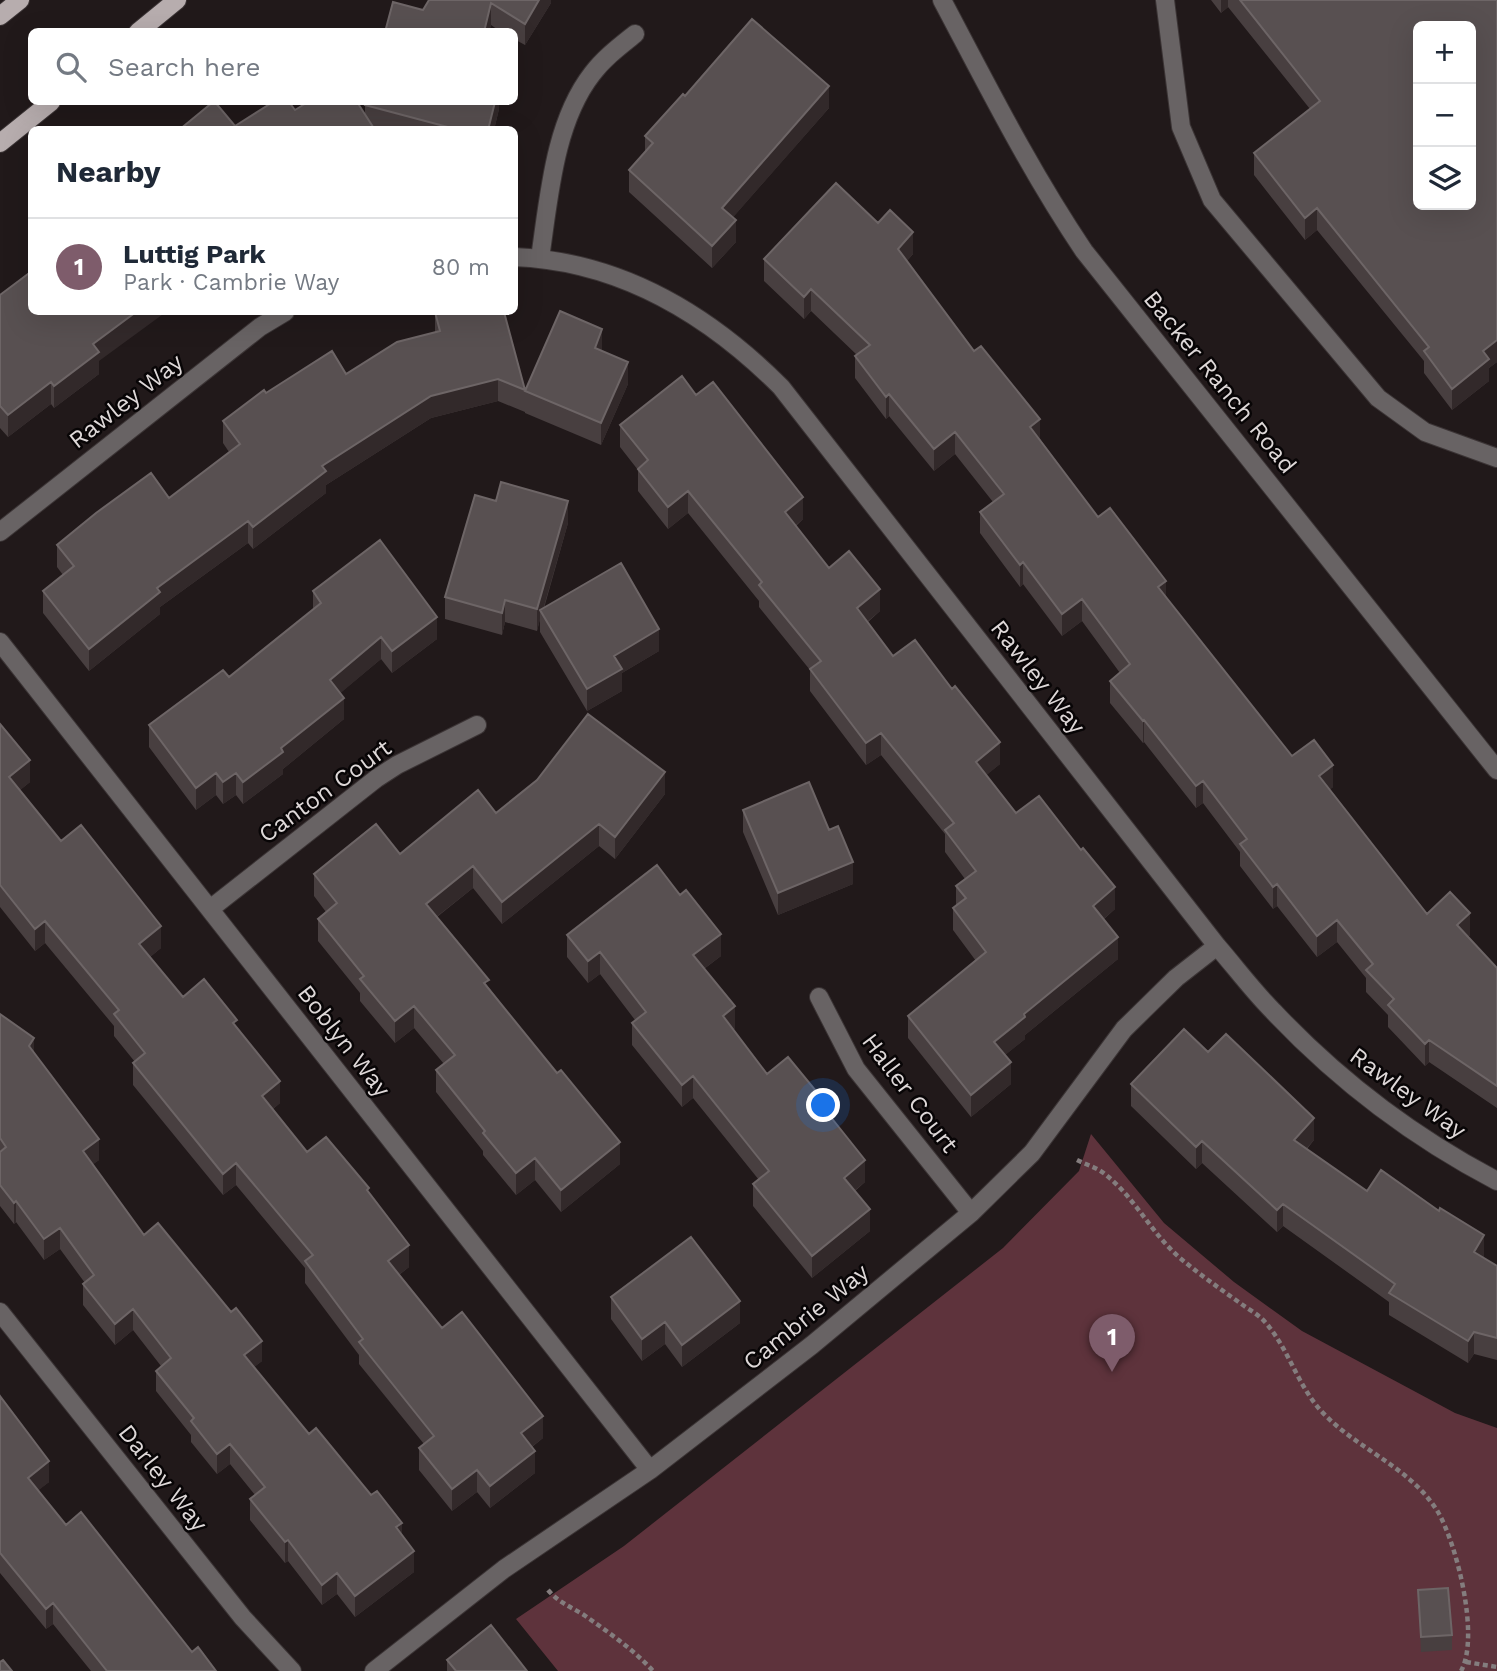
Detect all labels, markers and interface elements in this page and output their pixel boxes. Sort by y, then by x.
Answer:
map controls [1413,21,1476,210]
button: + [1413,21,1476,84]
search box [28,28,518,105]
icon: search [52,48,90,86]
text: Search here [108,52,260,82]
button: − [1413,84,1476,147]
button: layers [1413,147,1476,210]
text: Nearby [56,154,161,189]
text: Luttig Park [123,239,266,269]
text: 1 [74,254,84,281]
text: 80 m [432,254,490,281]
text: Park · Cambrie Way [123,269,339,296]
street label: Backer Ranch Road [1138,285,1302,479]
street label: Rawley Way [64,348,189,454]
street label: Rawley Way [985,615,1091,740]
street label: Canton Court [253,734,397,848]
street label: Boblyn Way [292,980,397,1103]
street label: Haller Court [856,1028,964,1158]
street label: Rawley Way [1344,1041,1472,1145]
your location [806,1088,840,1122]
street label: Cambrie Way [738,1258,875,1376]
pin: 1 [1089,1314,1135,1372]
street label: Darley Way [113,1419,214,1538]

